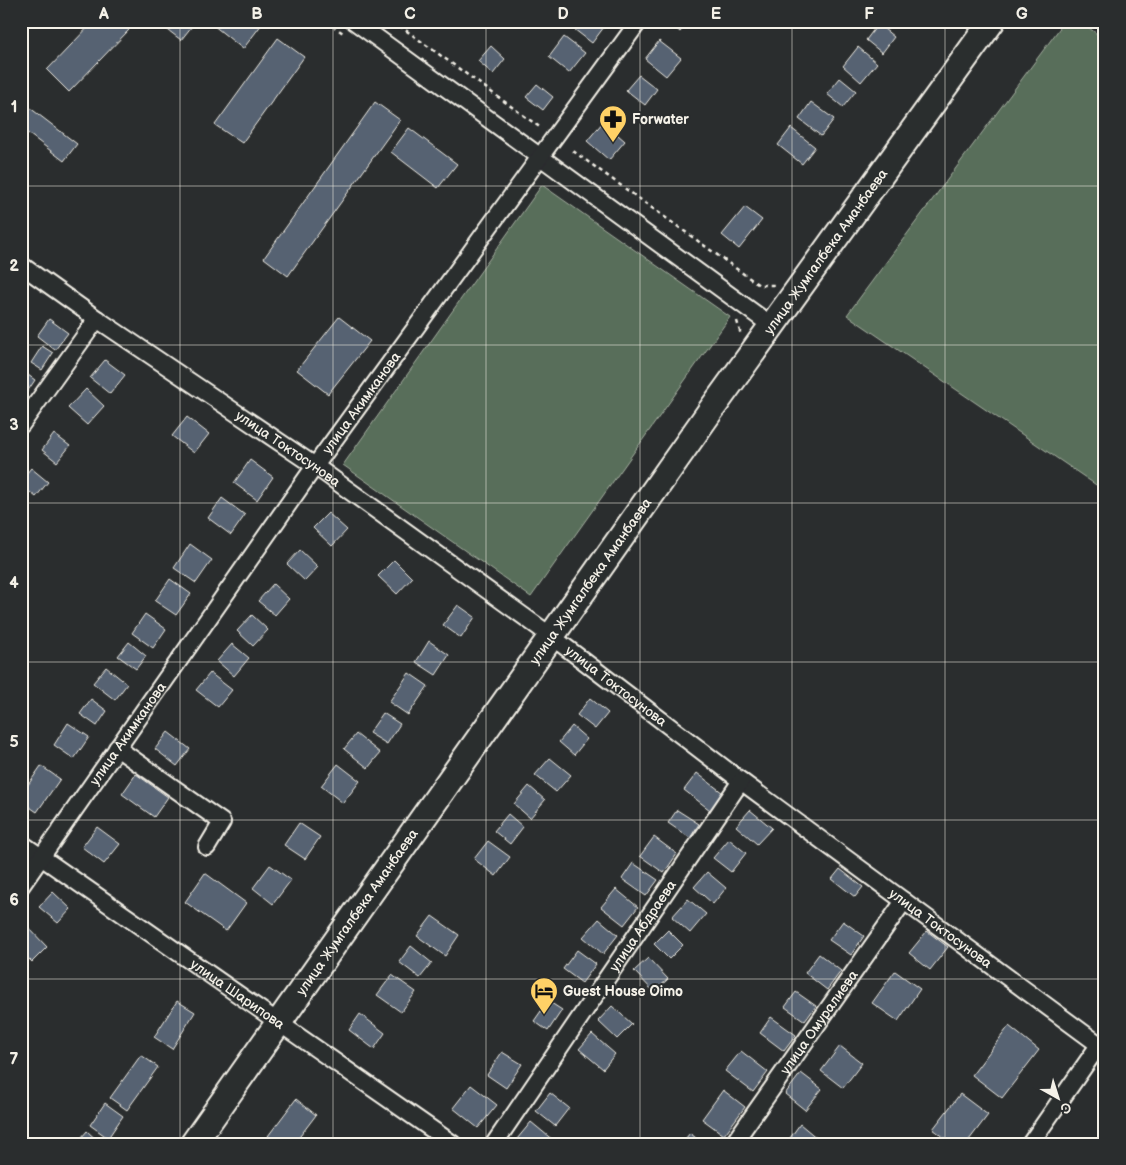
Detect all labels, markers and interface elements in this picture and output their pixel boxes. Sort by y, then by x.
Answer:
text: A [98,5,109,24]
text: B [251,5,263,24]
text: C [404,5,416,24]
text: D [557,5,569,24]
text: E [711,5,721,24]
text: F [864,5,874,24]
text: G [1016,5,1028,24]
text: 1 [11,98,17,117]
pharmacy icon: Forwater [598,104,628,143]
place label: Forwater [632,111,689,128]
street label: улица Жумгалбека Аманбаева [760,165,891,337]
text: 2 [9,257,19,276]
street label: улица Акимканова [318,348,404,457]
street label: улица Токтосунова [233,407,344,491]
text: 3 [9,416,19,435]
street label: улица Жумгалбека Аманбаева [526,494,655,668]
text: 4 [9,574,19,593]
street label: улица Токтосунова [562,642,671,730]
street label: улица Акимканова [86,678,170,788]
text: 5 [9,733,19,752]
street label: улица Жумгалбека Аманбаева [292,825,422,999]
street label: улица Абдраева [605,876,680,975]
street label: улица Токтосунова [886,885,996,972]
text: 6 [9,891,19,910]
street label: улица Шарипова [187,955,289,1033]
street label: улица Омуралиева [776,966,862,1078]
hotel icon: Guest House Oimo [529,976,559,1015]
place label: Guest House Oimo [563,983,683,1000]
text: 7 [10,1050,19,1069]
north arrow [1034,1072,1084,1122]
text: С [1057,1098,1075,1118]

